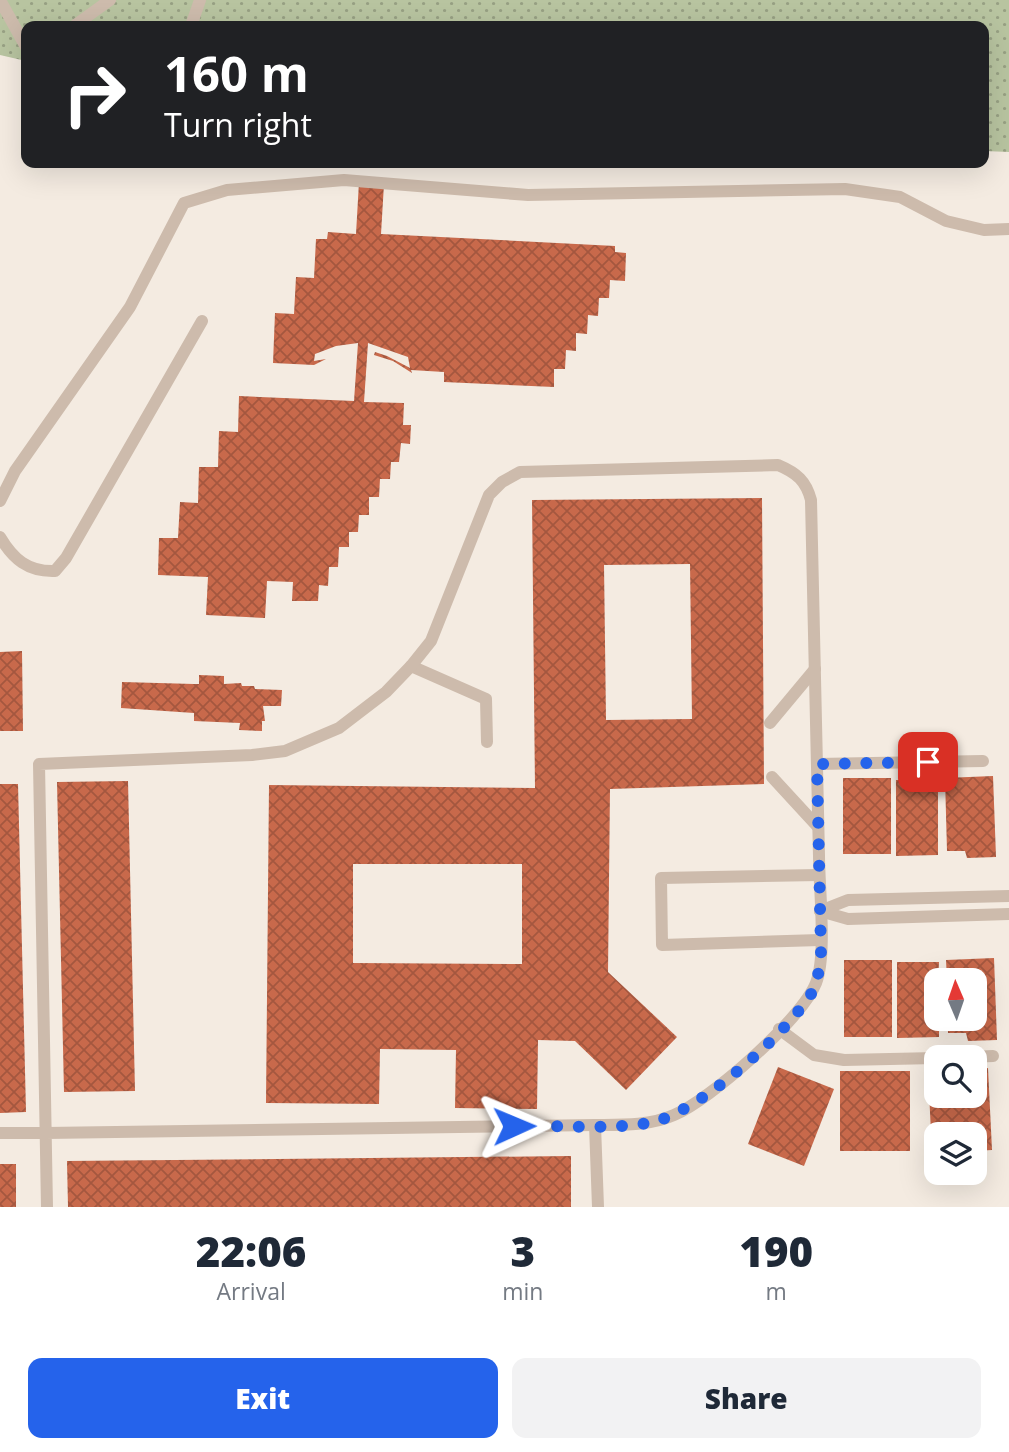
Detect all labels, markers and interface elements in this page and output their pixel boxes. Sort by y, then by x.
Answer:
text: 160 m [164,40,309,106]
icon: right [49,49,140,140]
text: Turn right [164,103,312,146]
pin [898,732,958,792]
icon: arrive [909,743,947,781]
north arrow [924,968,987,1031]
map controls [924,968,987,1185]
button: search [924,1045,987,1108]
position arrow [477,1089,551,1163]
button: layers [924,1122,987,1185]
text: 22:06 [196,1222,306,1279]
text: 3 [511,1222,535,1279]
text: 190 [739,1222,813,1279]
text: Arrival [217,1275,286,1307]
text: min [502,1275,543,1307]
text: m [766,1275,787,1307]
button: Exit [28,1358,498,1438]
button: Share [512,1358,981,1438]

